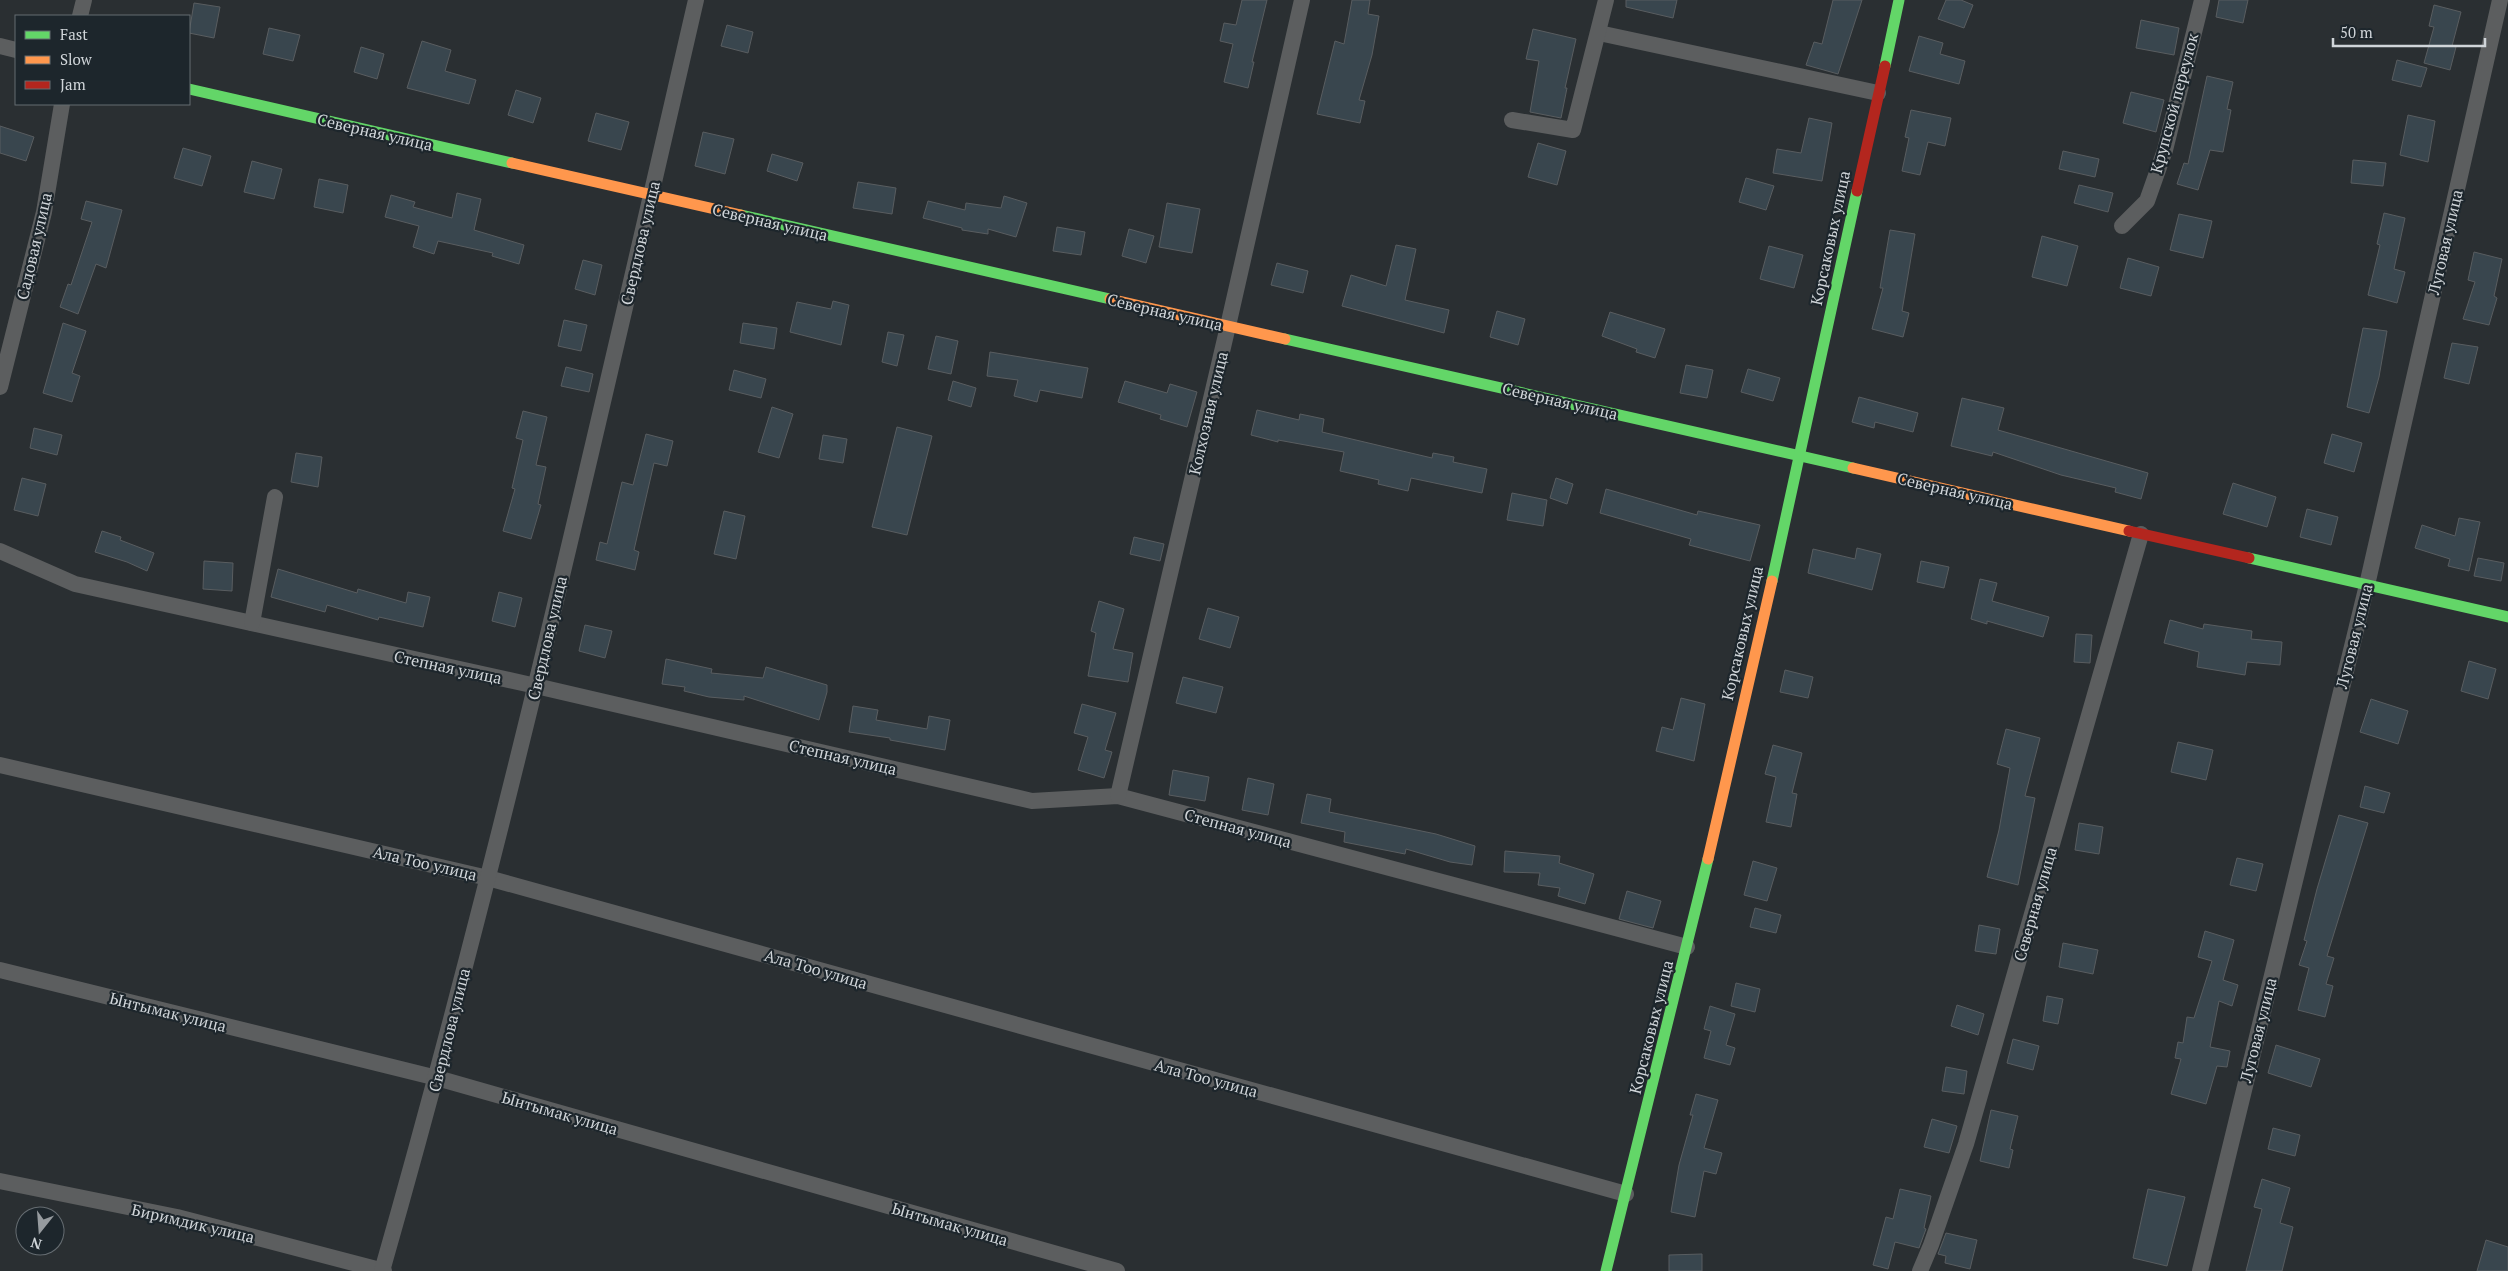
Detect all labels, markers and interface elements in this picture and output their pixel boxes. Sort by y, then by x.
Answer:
legend [15,15,190,105]
scale bar [2333,15,2486,47]
text: 50 m [2340,22,2373,42]
text: Fast [60,24,88,44]
street label: Крупской переулок [2145,30,2203,175]
text: Slow [60,49,93,69]
text: Jam [60,74,86,94]
street label: Северная улица [315,108,435,156]
street label: Корсаковых улица [1805,169,1855,307]
street label: Свердлова улица [615,179,665,307]
street label: Луговая улица [2422,187,2468,298]
street label: Садовая улица [11,190,57,302]
street label: Северная улица [710,198,830,246]
street label: Северная улица [1105,288,1225,336]
street label: Колхозная улица [1183,349,1233,477]
street label: Северная улица [1500,377,1620,425]
street label: Северная улица [1895,467,2015,515]
street label: Корсаковых улица [1716,564,1768,702]
street label: Свердлова улица [522,574,572,702]
street label: Луговая улица [2330,581,2378,692]
street label: Степная улица [392,645,504,689]
street label: Степная улица [787,734,899,780]
street label: Степная улица [1182,803,1294,853]
street label: Ала Тоо улица [371,840,479,886]
street label: Северная улица [2008,844,2062,964]
street label: Ала Тоо улица [762,944,870,994]
street label: Корсаковых улица [1624,958,1678,1096]
street label: Свердлова улица [423,966,475,1094]
street label: Луговая улица [2234,975,2282,1086]
street label: Ынтымак улица [107,987,229,1037]
street label: Ала Тоо улица [1152,1054,1260,1102]
street label: Ынтымак улица [499,1086,621,1140]
street label: Ынтымак улица [889,1197,1011,1251]
street label: Биримдик улица [129,1198,257,1248]
north arrow [15,1206,65,1256]
text: N [28,1233,44,1255]

